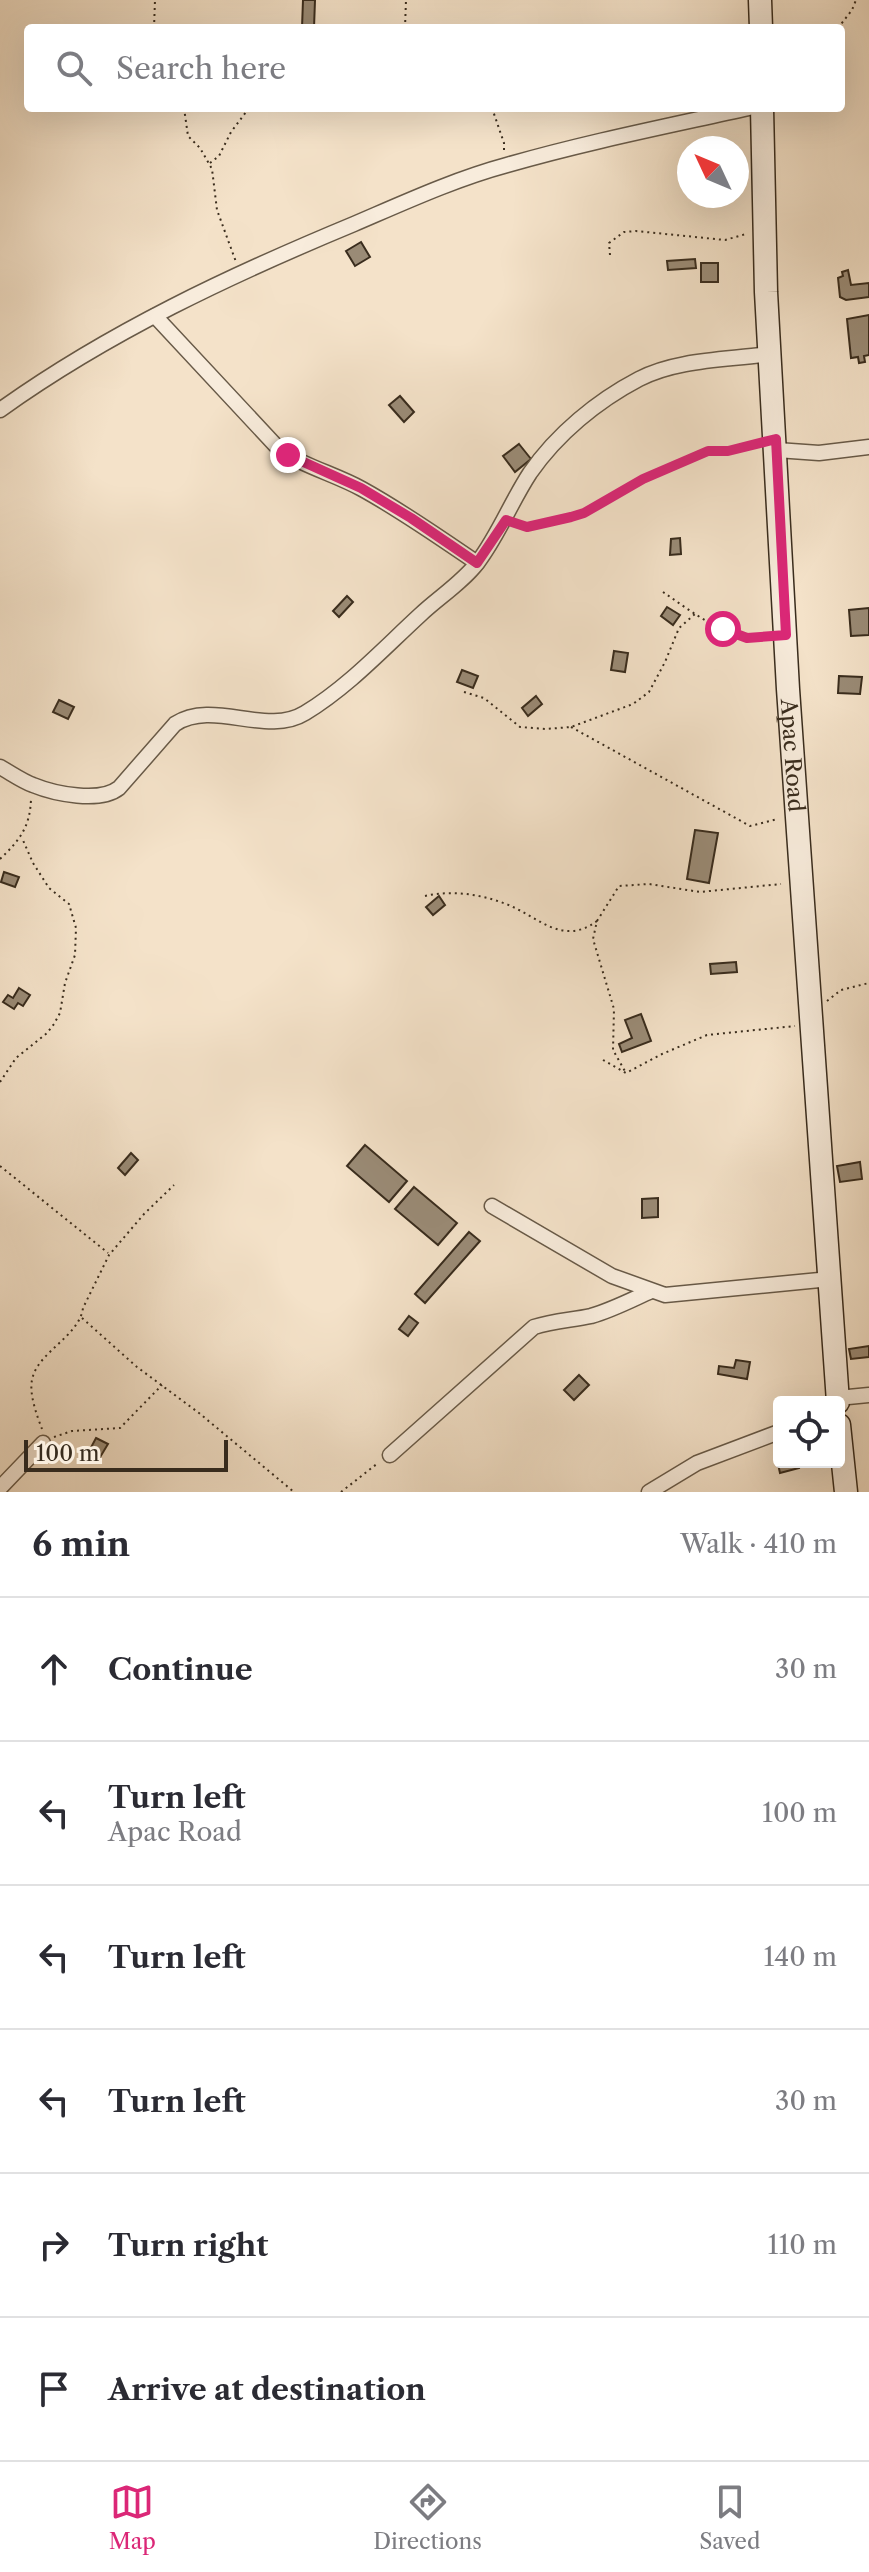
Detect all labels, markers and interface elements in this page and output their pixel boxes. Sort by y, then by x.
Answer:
search box [24,24,845,112]
icon: search [52,46,96,90]
text: Search here [116,50,286,87]
north arrow [677,136,749,208]
route end [270,437,306,473]
route start [705,611,741,647]
street label: Apac Road [775,697,810,813]
map controls [773,1396,845,1468]
button: locate [773,1396,845,1468]
scale bar [24,1436,228,1472]
text: 100 m [36,1440,99,1467]
text: 6 min [32,1523,130,1565]
text: Walk · 410 m [680,1528,837,1560]
icon: ahead [32,1647,76,1691]
text: Continue [108,1651,253,1688]
text: 30 m [775,1653,837,1685]
text: Turn left [108,1779,245,1816]
icon: left [32,1791,76,1835]
text: 100 m [762,1797,837,1829]
text: Apac Road [108,1816,242,1848]
icon: left [32,1935,76,1979]
text: Turn left [108,1939,245,1976]
text: 140 m [763,1941,837,1973]
icon: left [32,2079,76,2123]
text: Turn left [108,2083,245,2120]
text: 30 m [775,2085,837,2117]
icon: right [32,2223,76,2267]
text: Turn right [108,2227,268,2264]
text: 110 m [768,2229,837,2261]
icon: arrive [32,2367,76,2411]
text: Arrive at destination [108,2371,426,2408]
tab: Map [109,2480,156,2555]
tab: Directions [373,2480,482,2555]
tab: Saved [699,2480,760,2555]

